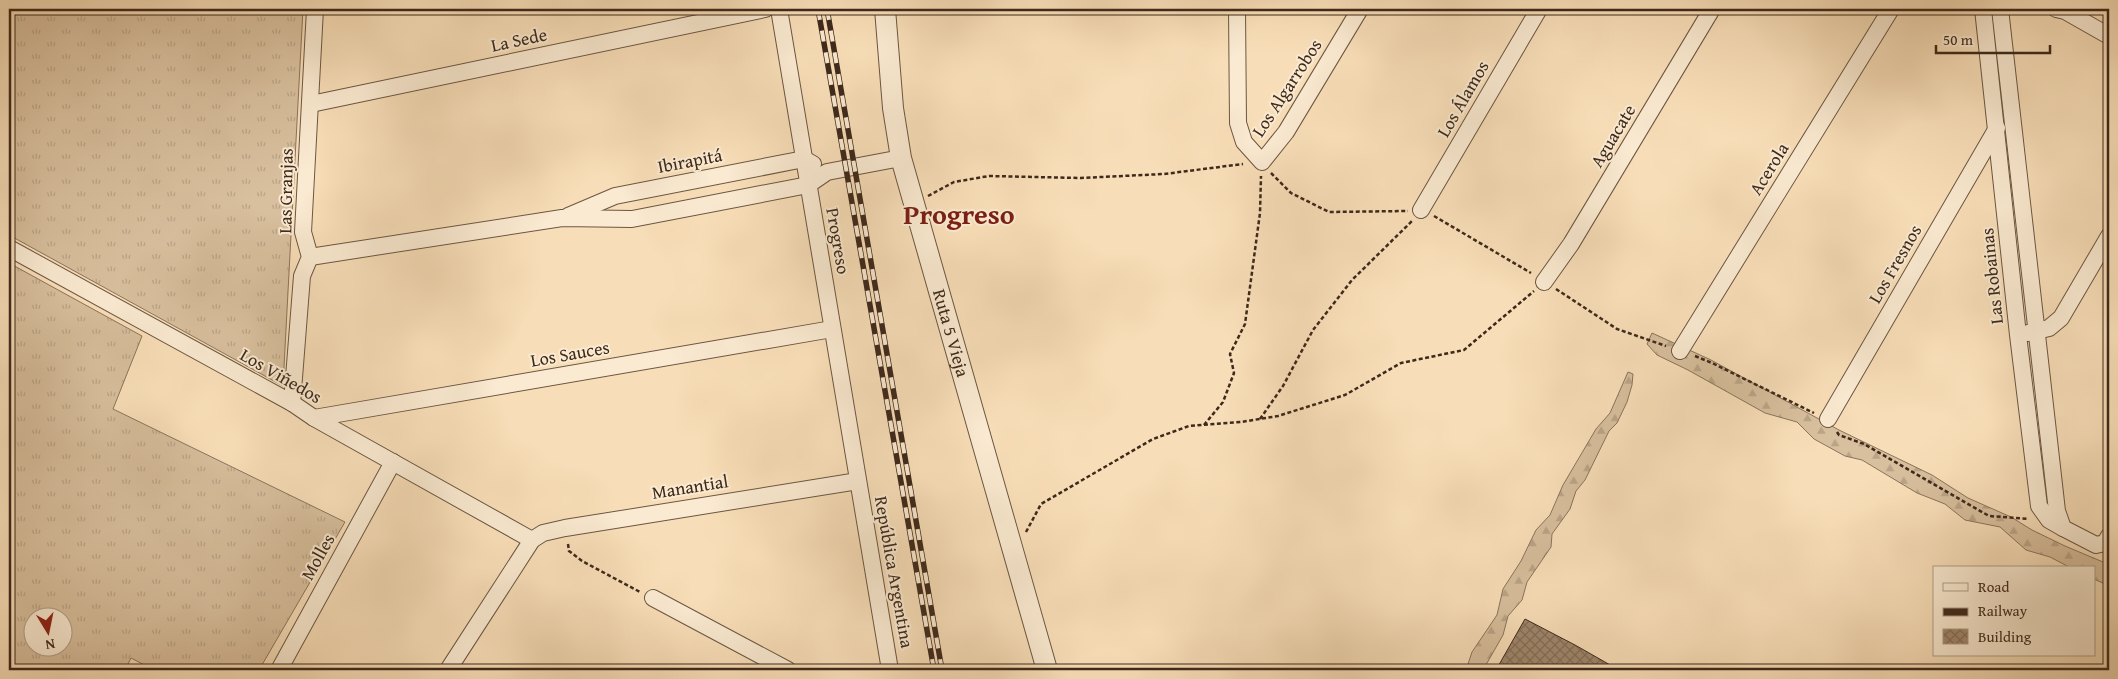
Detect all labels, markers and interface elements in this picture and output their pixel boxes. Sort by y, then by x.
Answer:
street label: La Sede [488,20,549,59]
scale bar [1936,22,2049,54]
text: 50 m [1943,29,1974,50]
street label: Los Algarrobos [1245,33,1328,142]
street label: Los Álamos [1430,55,1495,142]
street label: Aguacate [1583,99,1642,172]
street label: Acerola [1742,137,1795,200]
street label: Ibirapitá [655,141,725,180]
street label: Las Granjas [271,148,300,234]
district label: Progreso [903,193,1015,234]
street label: Progreso [819,206,858,276]
street label: Los Fresnos [1861,219,1928,308]
street label: Las Robainas [1973,227,2010,325]
street label: Ruta 5 Vieja [926,286,977,381]
street label: Los Sauces [528,333,611,374]
street label: Los Viñedos [235,341,327,410]
street label: Manantial [650,467,730,506]
street label: República Argentina [868,494,921,651]
street label: Molles [294,529,341,585]
legend [1933,566,2096,656]
text: Road [1978,576,2009,597]
text: Railway [1978,600,2028,621]
north arrow [22,606,72,656]
text: Building [1978,626,2032,647]
text: N [43,634,57,656]

